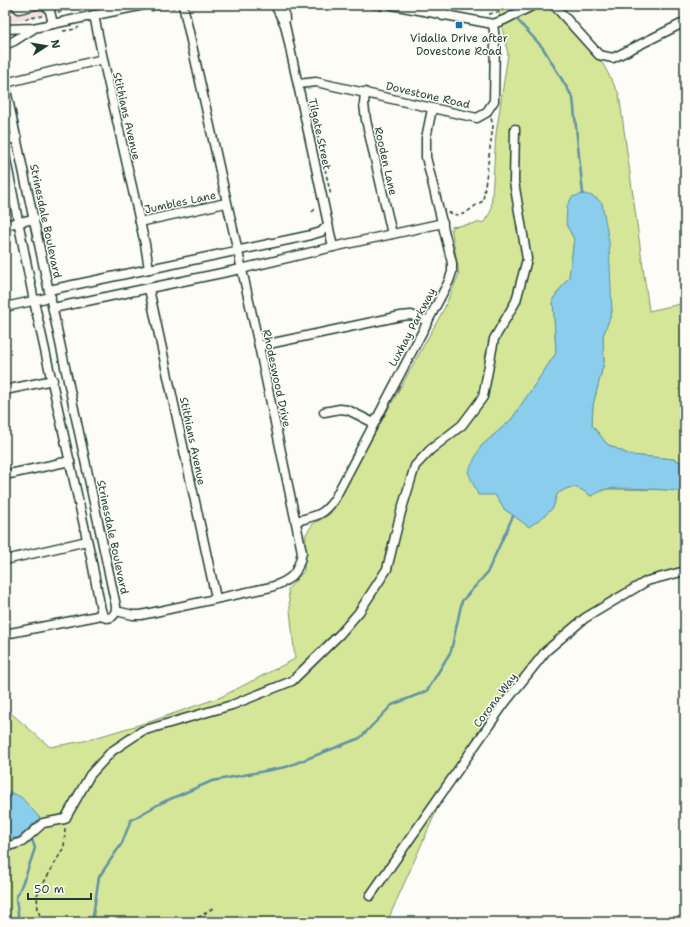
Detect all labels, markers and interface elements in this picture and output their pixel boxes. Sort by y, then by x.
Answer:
marker: Vidalia Drive after Dovestone Road [454,20,464,30]
north arrow [26,26,66,66]
place label: Vidalia Drive after Dovestone Road [410,31,508,59]
text: N [47,38,64,50]
street label: Stithians Avenue [109,71,144,161]
street label: Dovestone Road [384,78,472,112]
street label: Tilgate Street [305,97,334,172]
street label: Rooden Lane [370,125,401,197]
street label: Strinesdale Boulevard [26,163,65,280]
street label: Jumbles Lane [143,188,217,217]
street label: Luxhay Parkway [385,285,440,369]
street label: Rhodeswood Drive [259,328,294,428]
street label: Stithians Avenue [176,396,209,486]
street label: Strinesdale Boulevard [93,479,132,596]
street label: Corona Way [470,670,521,731]
scale bar [28,875,91,901]
text: 50 m [34,881,64,897]

